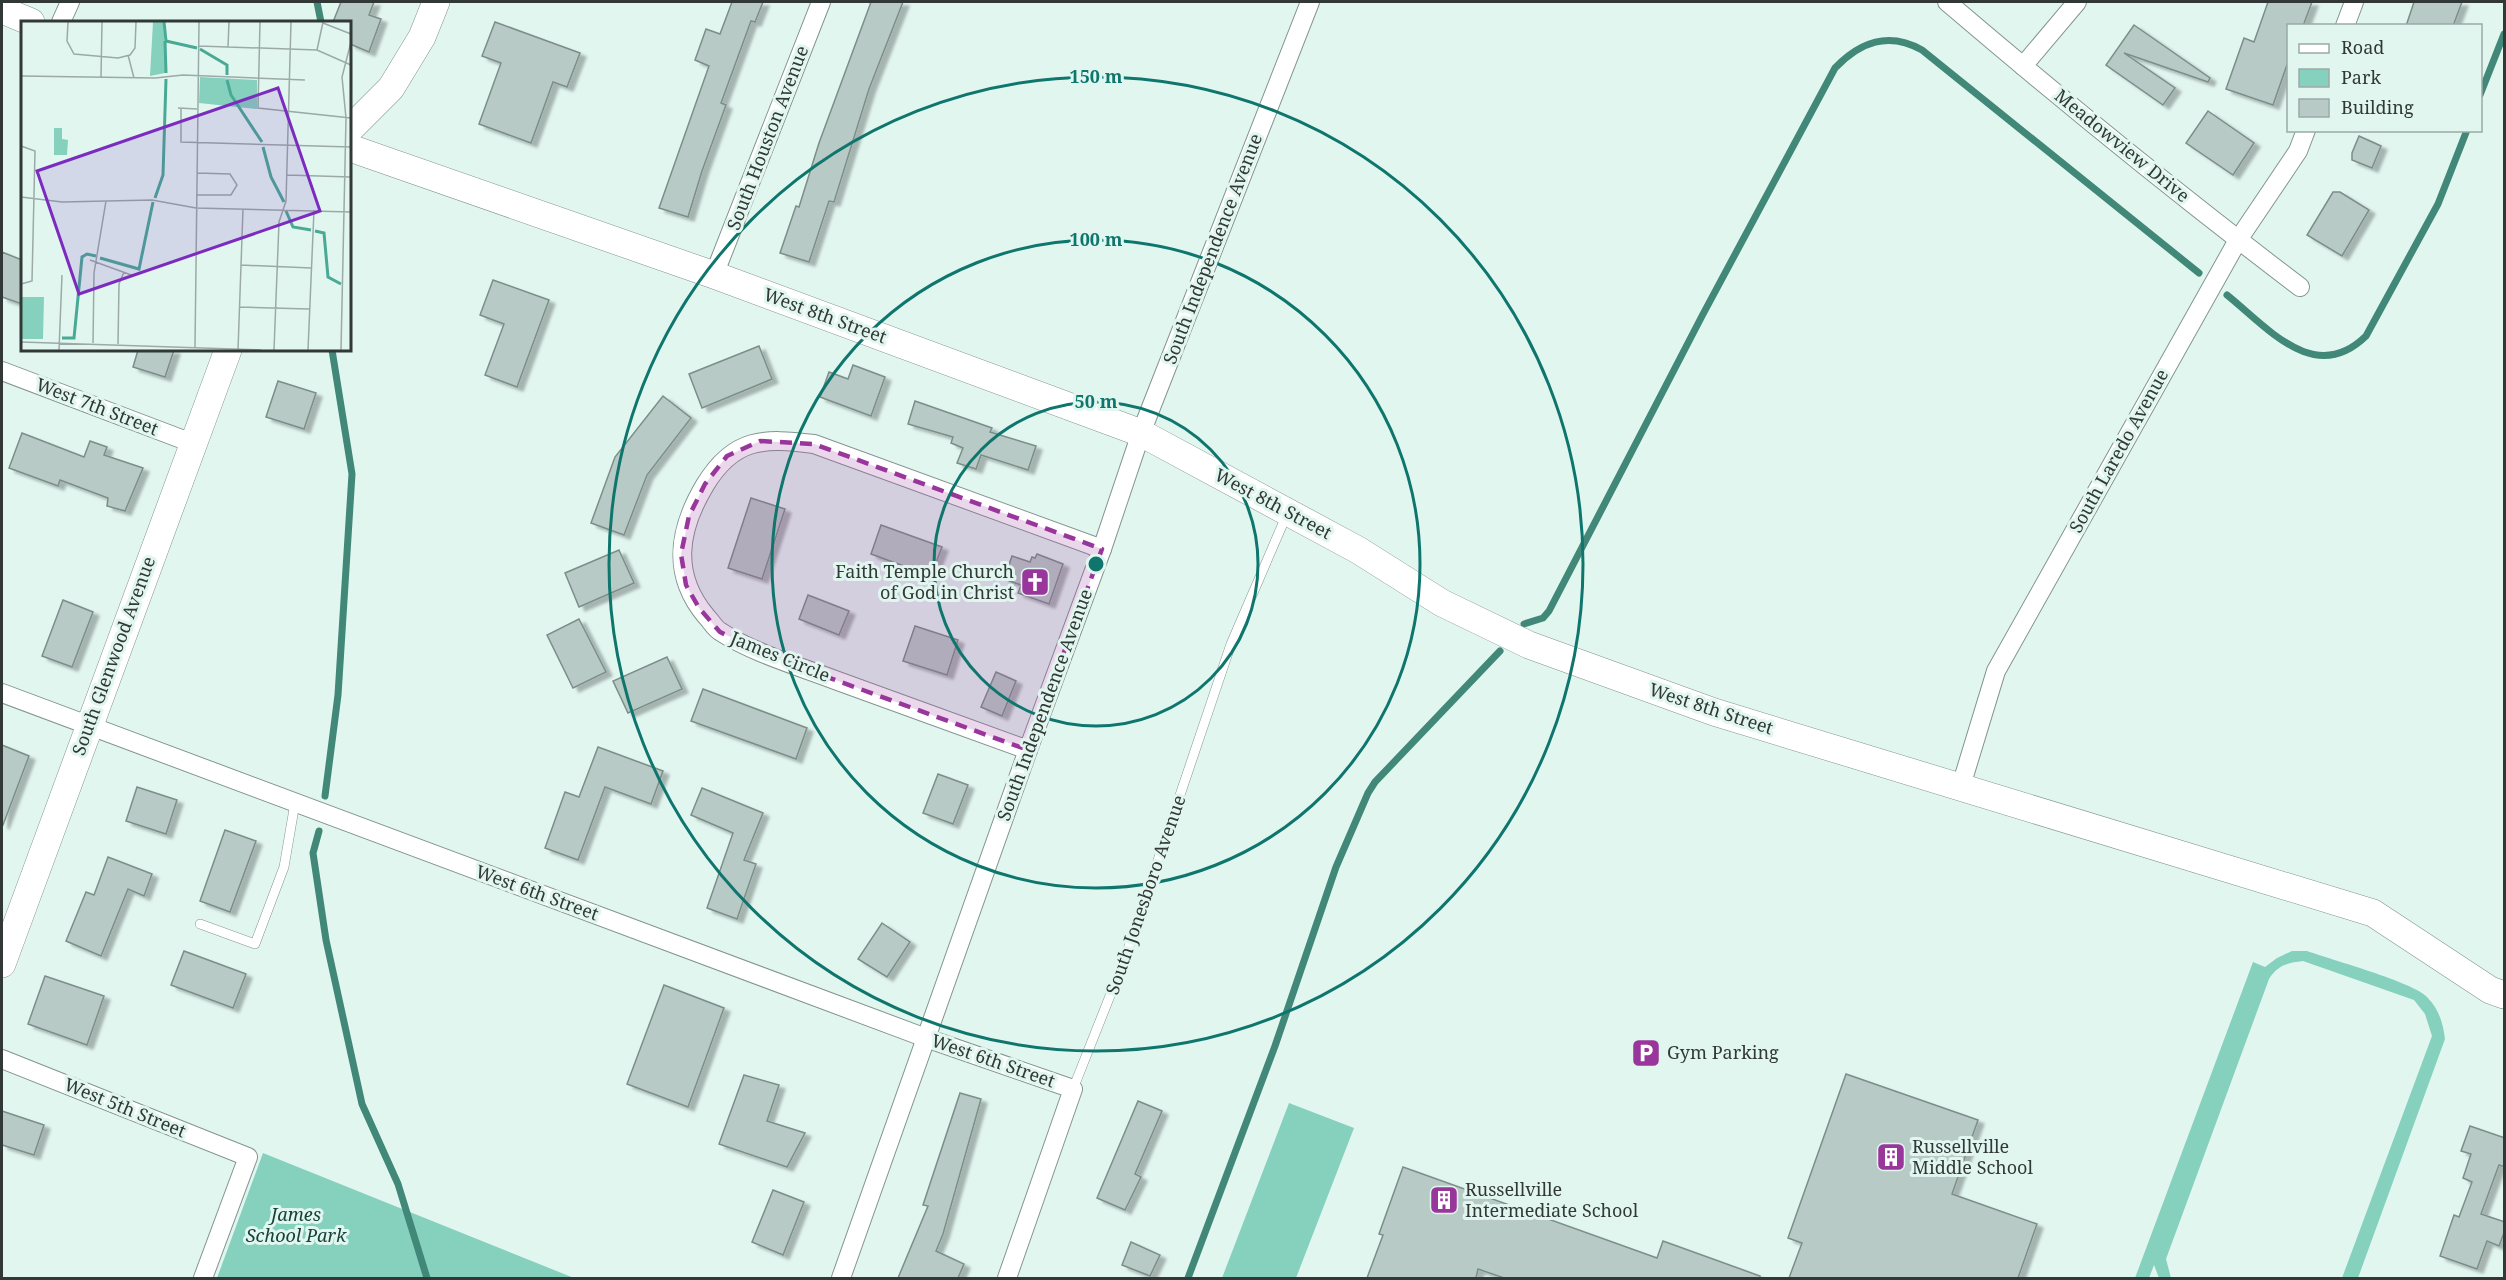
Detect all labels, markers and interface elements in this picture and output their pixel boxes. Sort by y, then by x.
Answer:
inset map [21,21,351,351]
legend [2287,24,2482,132]
text: Road [2341,35,2384,59]
street label: South Houston Avenue [721,42,813,233]
text: 150 m [1070,64,1123,88]
text: Park [2341,65,2381,89]
street label: Meadowview Drive [2050,83,2195,207]
text: Building [2341,95,2414,119]
street label: South Independence Avenue [1157,130,1267,367]
text: 100 m [1070,227,1123,251]
street label: West 8th Street [761,282,890,348]
street label: South Laredo Avenue [2063,364,2173,537]
street label: West 7th Street [33,372,162,440]
text: 50 m [1075,389,1118,413]
street label: West 8th Street [1211,462,1336,544]
street label: South Glenwood Avenue [66,553,160,758]
centre of rings [1086,554,1106,574]
place label: Faith Temple Church of God in Christ [835,559,1014,604]
church icon: Faith Temple Church of God in Christ [1019,566,1051,598]
street label: South Independence Avenue [991,585,1097,824]
street label: James Circle [726,625,834,687]
street label: West 8th Street [1646,677,1776,739]
street label: South Jonesboro Avenue [1100,792,1191,998]
street label: West 6th Street [473,859,602,925]
street label: West 6th Street [928,1028,1058,1092]
parking icon: Gym Parking [1630,1037,1662,1069]
place label: Gym Parking [1667,1040,1779,1064]
street label: West 5th Street [61,1072,190,1142]
place label: Russellville Middle School [1912,1134,2033,1179]
building icon: Russellville Middle School [1875,1141,1907,1173]
place label: Russellville Intermediate School [1465,1177,1639,1222]
building icon: Russellville Intermediate School [1428,1184,1460,1216]
park label: James School Park [246,1202,347,1247]

